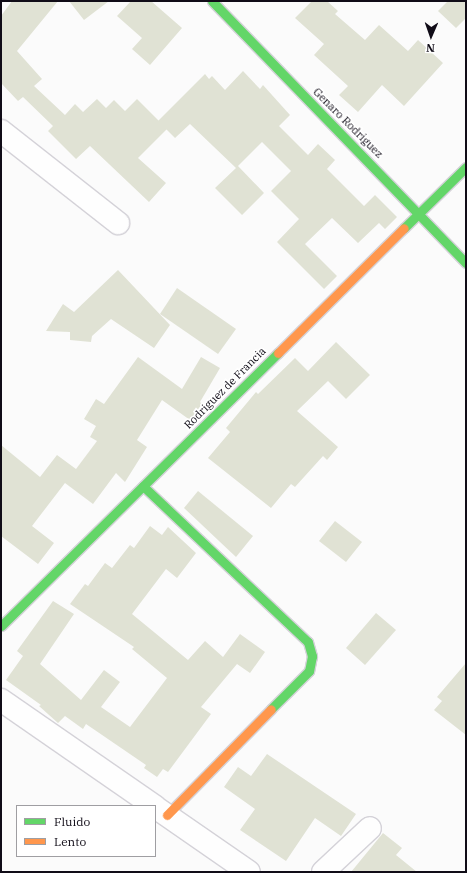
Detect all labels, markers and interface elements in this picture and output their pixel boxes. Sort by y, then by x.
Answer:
north arrow [411,16,451,56]
text: N [426,41,435,55]
street label: Genaro Rodriguez [310,85,386,161]
street label: Rodriguez de Francia [181,344,269,432]
legend [16,805,156,857]
text: Fluido [54,814,90,829]
text: Lento [54,834,86,849]

